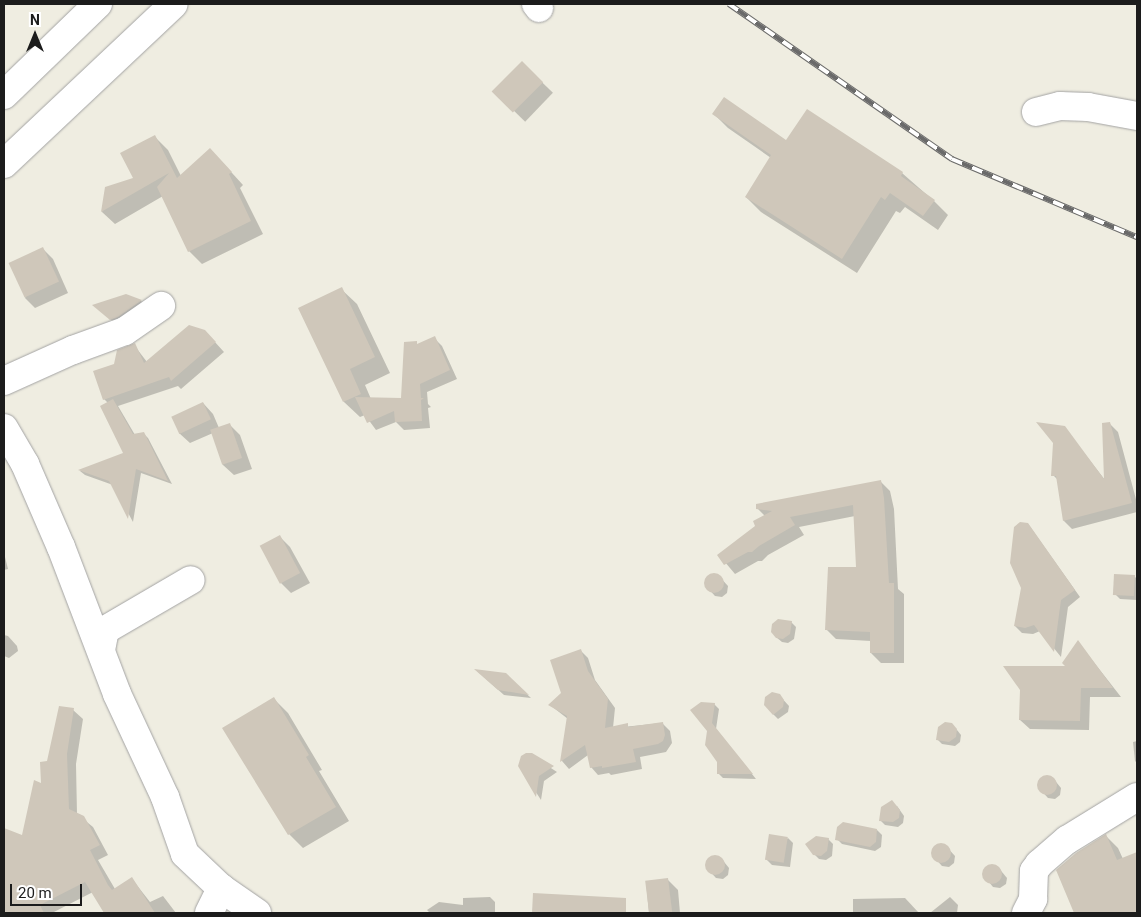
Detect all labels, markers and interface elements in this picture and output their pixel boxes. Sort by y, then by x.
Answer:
north arrow [10,10,60,60]
text: N [30,12,40,28]
scale bar [12,874,85,906]
text: 20 m [18,884,52,902]

